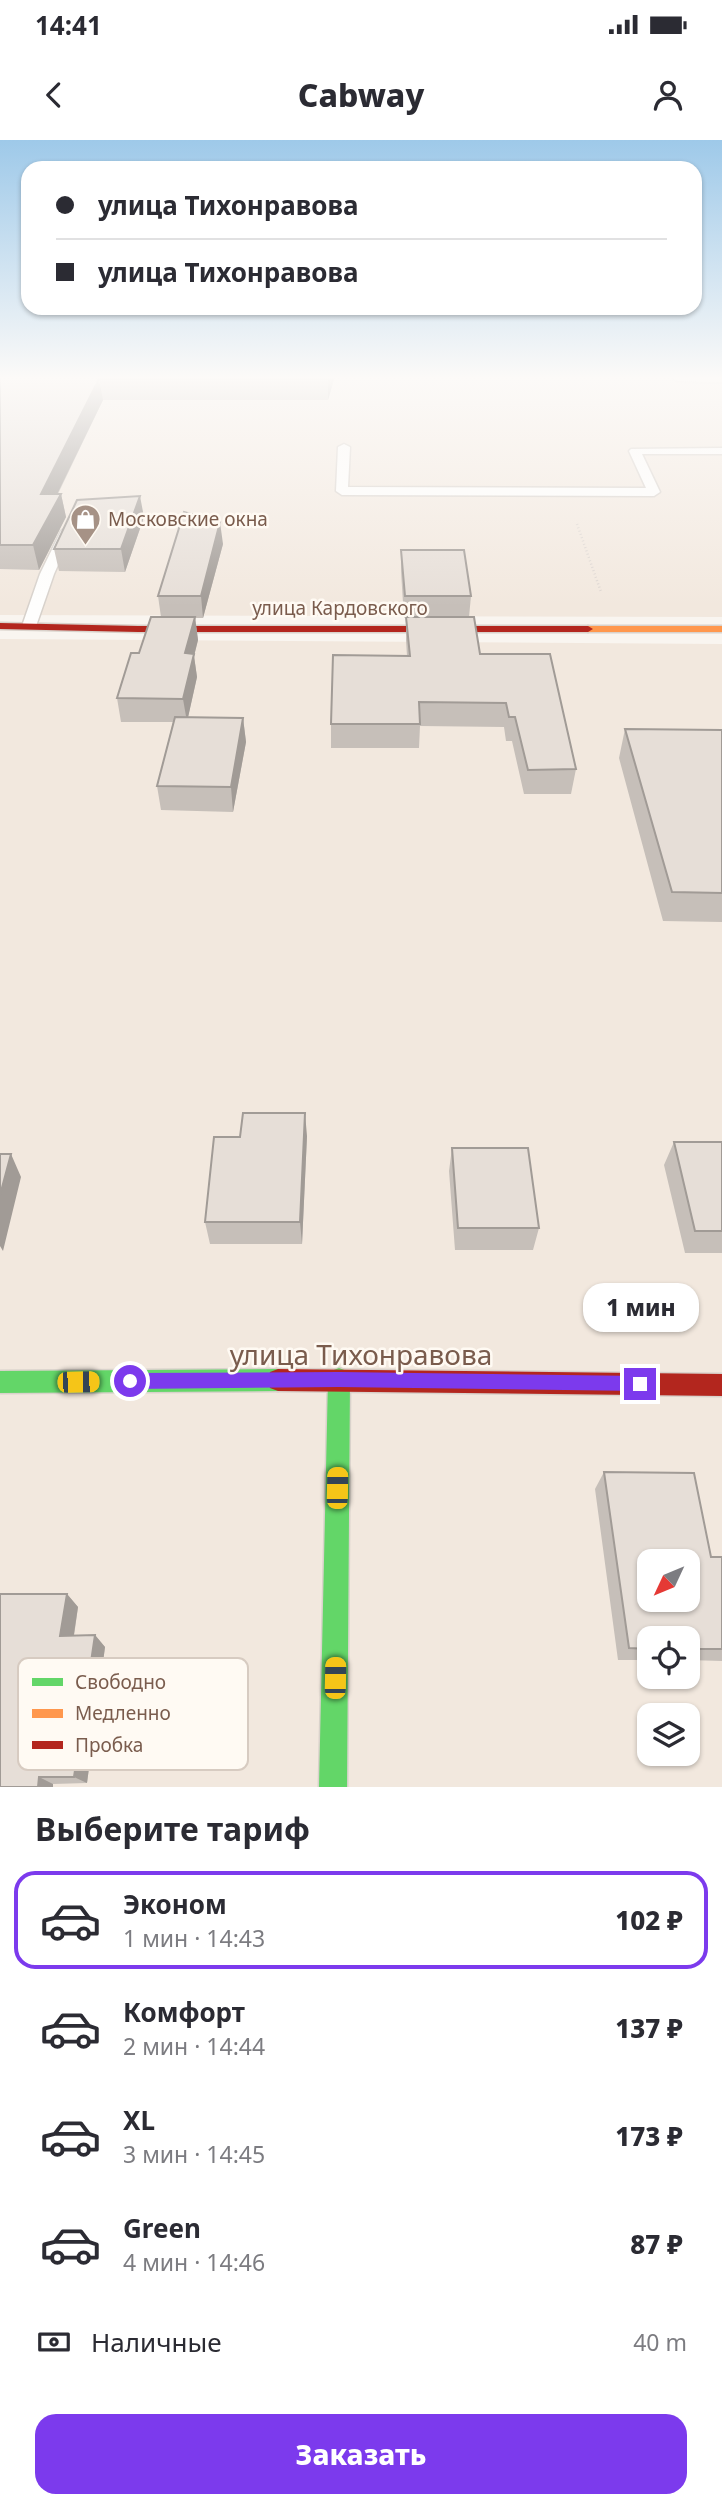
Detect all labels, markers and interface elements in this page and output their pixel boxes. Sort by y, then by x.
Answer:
text: 14:41 [35,7,102,43]
text: Cabway [298,73,424,116]
icon: back [35,76,73,114]
icon: person [649,76,687,114]
text: улица Тихонравова [98,187,359,223]
text: улица Тихонравова [98,254,359,290]
shop icon: Московские окна [68,502,102,546]
place label: Московские окна [108,506,268,532]
street label: улица Кардовского [252,595,428,621]
callout: 1 мин [582,1282,698,1332]
text: 1 мин [606,1291,676,1323]
street label: улица Тихонравова [230,1335,492,1373]
route start [114,1365,146,1397]
route end [624,1368,656,1400]
car [57,1371,100,1393]
car [327,1467,348,1509]
north arrow [637,1549,700,1612]
map controls [637,1549,700,1766]
button: locate [637,1626,700,1689]
car [325,1657,346,1699]
legend [18,1658,248,1770]
text: Свободно [75,1669,166,1695]
text: Медленно [75,1700,171,1726]
button: layers [637,1703,700,1766]
text: Пробка [75,1732,143,1758]
text: Выберите тариф [35,1807,310,1850]
text: Эконом [123,1886,227,1922]
icon: car [39,1889,102,1952]
text: 102 ₽ [615,1902,683,1938]
text: 1 мин · 14:43 [123,1922,265,1954]
text: Комфорт [123,1994,245,2030]
icon: car [39,1997,102,2060]
text: 137 ₽ [615,2010,683,2046]
text: 2 мин · 14:44 [123,2030,265,2062]
text: XL [123,2102,155,2138]
icon: car [39,2105,102,2168]
text: 173 ₽ [615,2118,683,2154]
text: 3 мин · 14:45 [123,2138,265,2170]
text: Green [123,2210,201,2246]
icon: car [39,2213,102,2276]
text: 87 ₽ [630,2226,683,2262]
text: 4 мин · 14:46 [123,2246,265,2278]
icon: cash [35,2323,73,2361]
text: Наличные [91,2324,222,2360]
text: 40 m [633,2326,687,2358]
button: Заказать [35,2414,687,2494]

